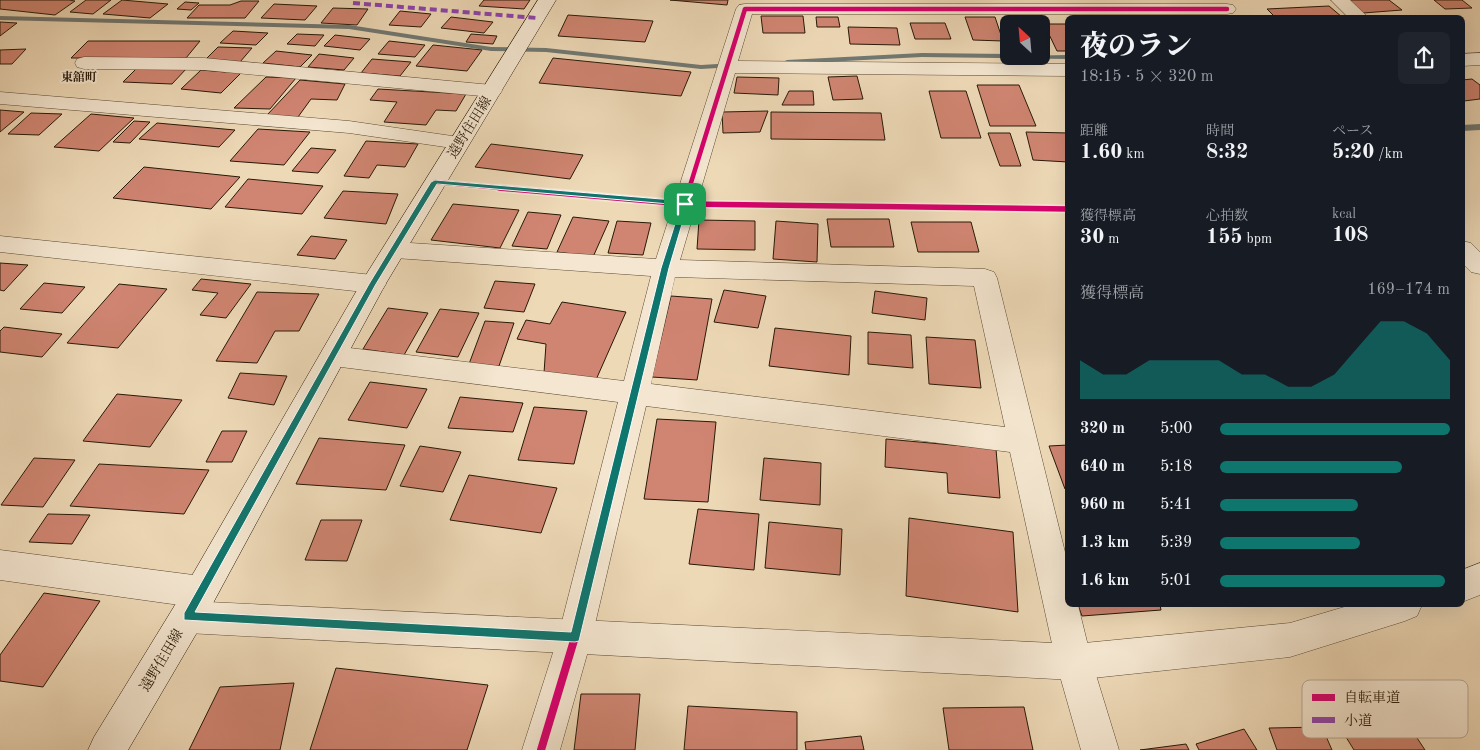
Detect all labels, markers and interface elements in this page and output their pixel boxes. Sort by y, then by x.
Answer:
north arrow [1000,15,1050,65]
map controls [1000,15,1050,65]
button: share [1398,32,1450,84]
text: 夜のラン [1080,34,1192,62]
text: 18:15 · 5 × 320 m [1080,69,1213,85]
district label: 東舘町 [61,70,97,84]
street label: 遠野住田線 [445,94,494,161]
text: 距離 [1080,124,1108,138]
text: 時間 [1206,124,1234,138]
text: ペース [1332,124,1373,138]
text: 1.60 [1080,142,1122,163]
text: 8:32 [1206,142,1248,163]
text: 5:20 [1332,142,1374,163]
text: km [1122,147,1145,161]
text: /km [1374,147,1403,161]
pin [664,183,706,225]
icon: arrive [671,190,699,218]
text: kcal [1332,207,1356,221]
text: 獲得標高 [1080,209,1136,223]
text: 心拍数 [1206,209,1248,223]
text: 108 [1332,225,1369,246]
text: 30 [1080,227,1104,248]
text: 155 [1206,227,1243,248]
text: m [1104,232,1119,246]
text: bpm [1243,232,1272,246]
text: 169–174 m [1367,282,1450,298]
text: 獲得標高 [1080,286,1144,302]
text: 320 m [1080,421,1125,437]
text: 5:00 [1160,421,1192,437]
text: 640 m [1080,459,1125,475]
text: 5:18 [1160,459,1192,475]
text: 960 m [1080,497,1125,513]
text: 5:41 [1160,497,1192,513]
text: 1.3 km [1080,535,1129,551]
text: 5:39 [1160,535,1192,551]
text: 1.6 km [1080,573,1129,589]
text: 5:01 [1160,573,1192,589]
street label: 遠野住田線 [137,626,186,694]
legend [1302,680,1468,738]
text: 自転車道 [1344,690,1400,705]
text: 小道 [1344,713,1372,728]

